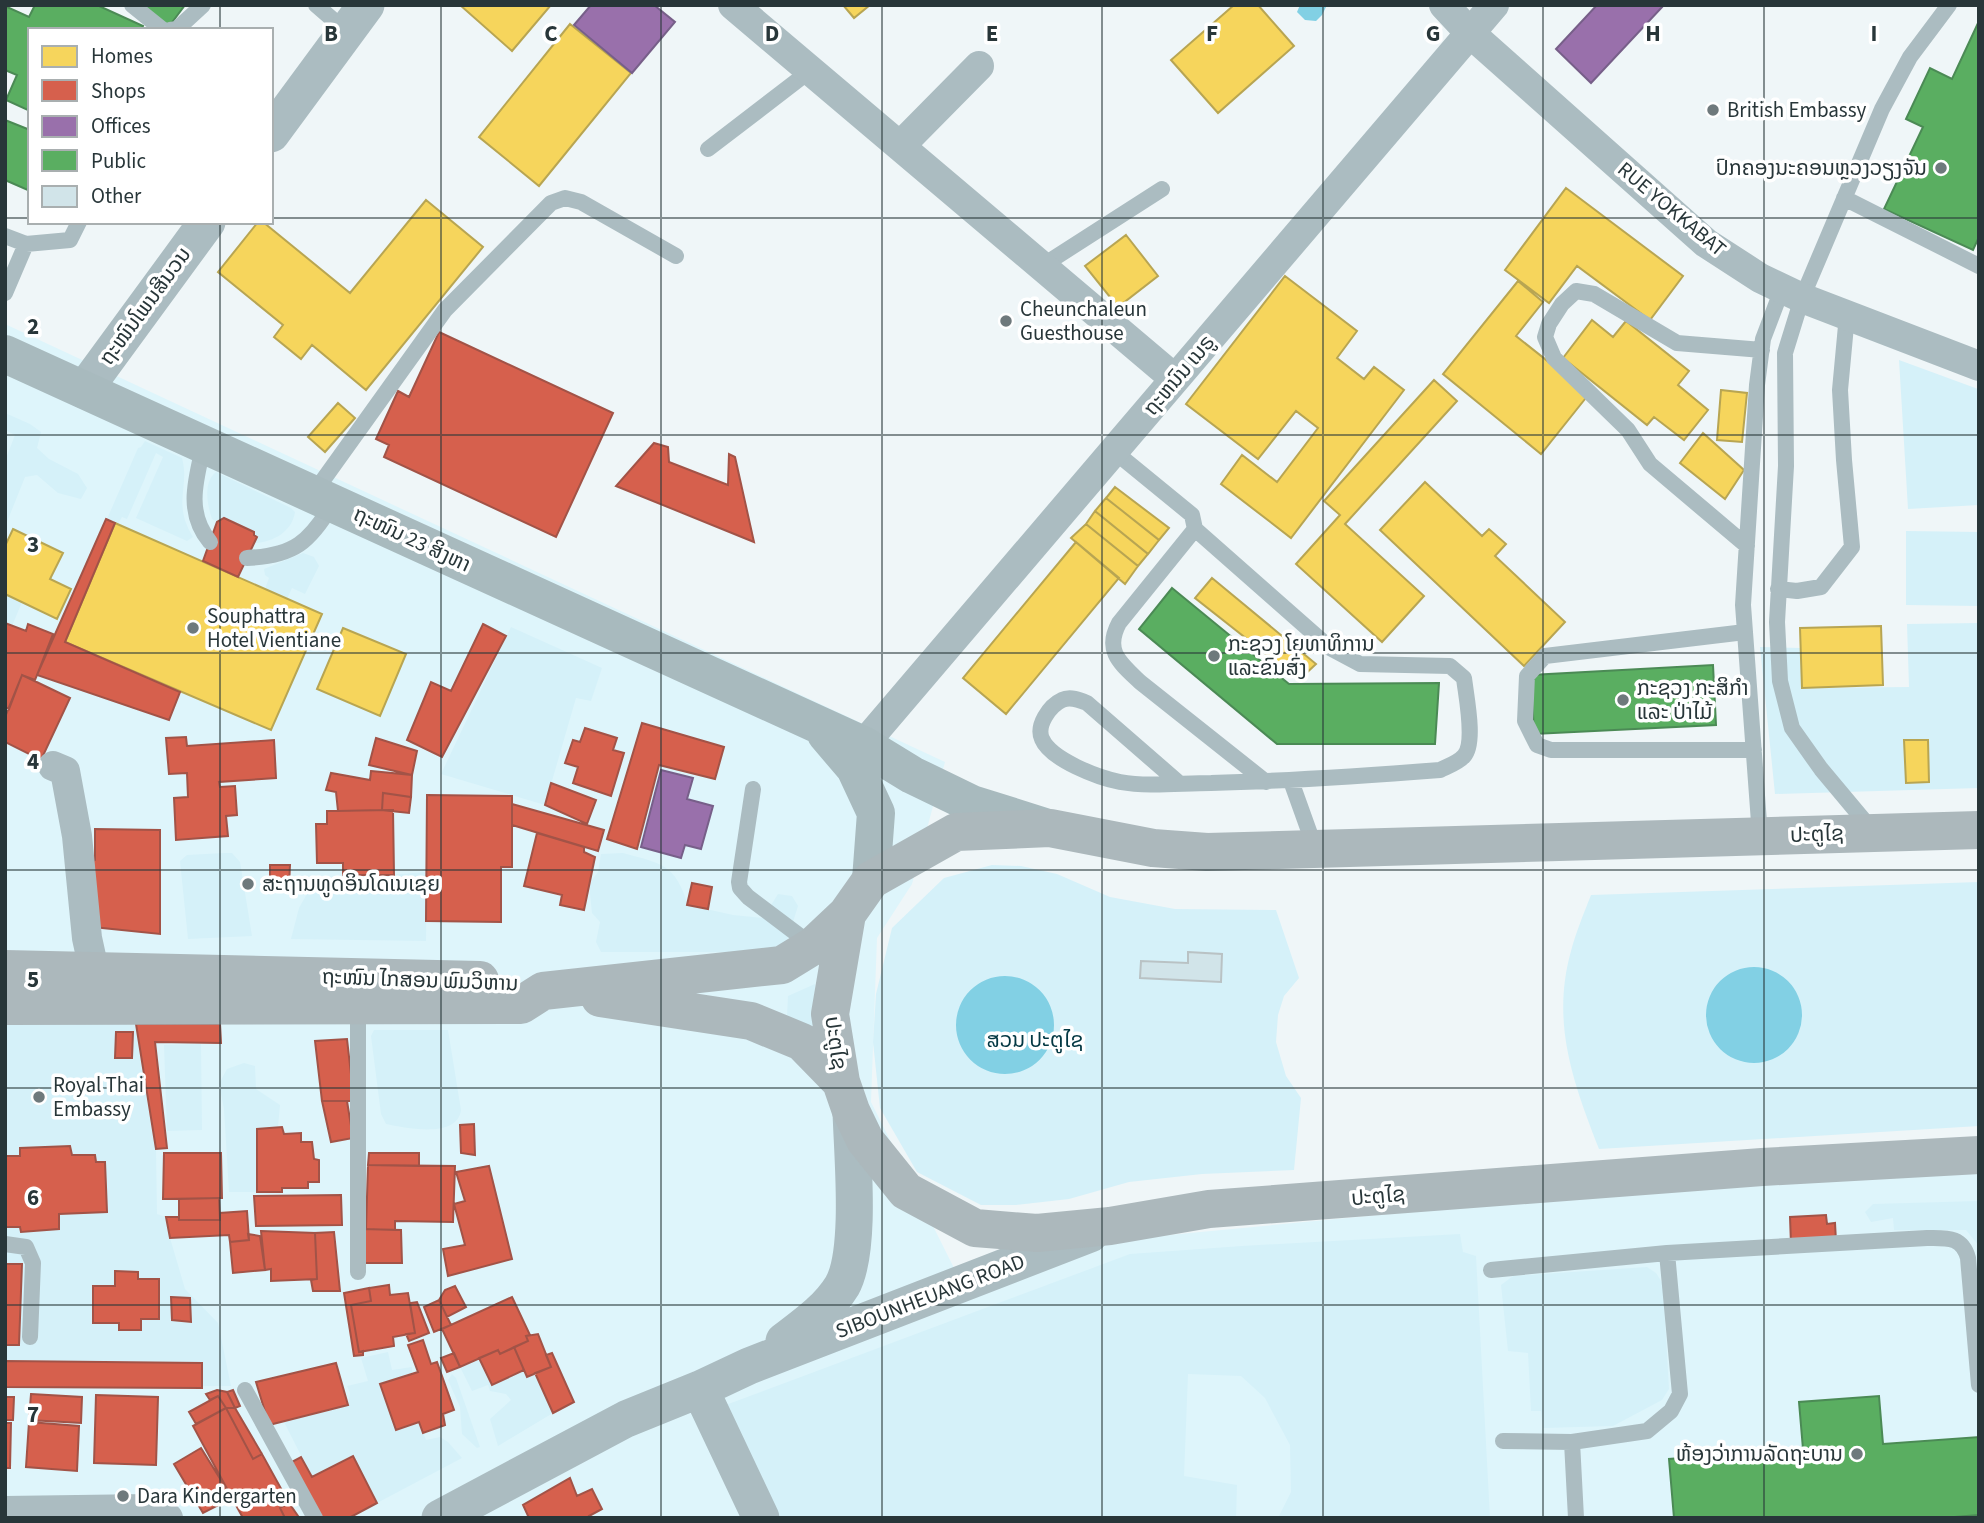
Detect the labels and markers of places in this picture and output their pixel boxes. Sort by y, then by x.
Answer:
place label: British Embassy [1727,95,1866,125]
marker: British Embassy [1705,102,1721,118]
place label: ປົກຄອງນະຄອນຫຼວງວຽງຈັນ [1716,153,1927,183]
marker: ປົກຄອງນະຄອນຫຼວງວຽງຈັນ [1933,160,1949,176]
place label: Cheunchaleun Guesthouse [1020,294,1147,348]
marker: Cheunchaleun Guesthouse [998,313,1014,329]
place label: Souphattra Hotel Vientiane [207,601,341,655]
marker: Souphattra Hotel Vientiane [185,620,201,636]
place label: ກະຊວງ ໂຍທາທິການ ແລະຂົນສົ່ງ [1228,629,1375,683]
marker: ກະຊວງ ໂຍທາທິການ ແລະຂົນສົ່ງ [1206,648,1222,664]
place label: ກະຊວງ ກະສິກຳ ແລະ ປ່າໄມ້ [1637,673,1749,727]
marker: ກະຊວງ ກະສິກຳ ແລະ ປ່າໄມ້ [1615,692,1631,708]
place label: ສະຖານທູດອິນໂດເນເຊຍ [262,869,440,899]
marker: ສະຖານທູດອິນໂດເນເຊຍ [240,876,256,892]
place label: Royal Thai Embassy [53,1070,144,1124]
marker: Royal Thai Embassy [31,1089,47,1105]
place label: ຫ້ອງວ່າການລັດຖະບານ [1676,1439,1843,1469]
marker: ຫ້ອງວ່າການລັດຖະບານ [1849,1446,1865,1462]
place label: Dara Kindergarten [137,1481,297,1511]
marker: Dara Kindergarten [115,1488,131,1504]

